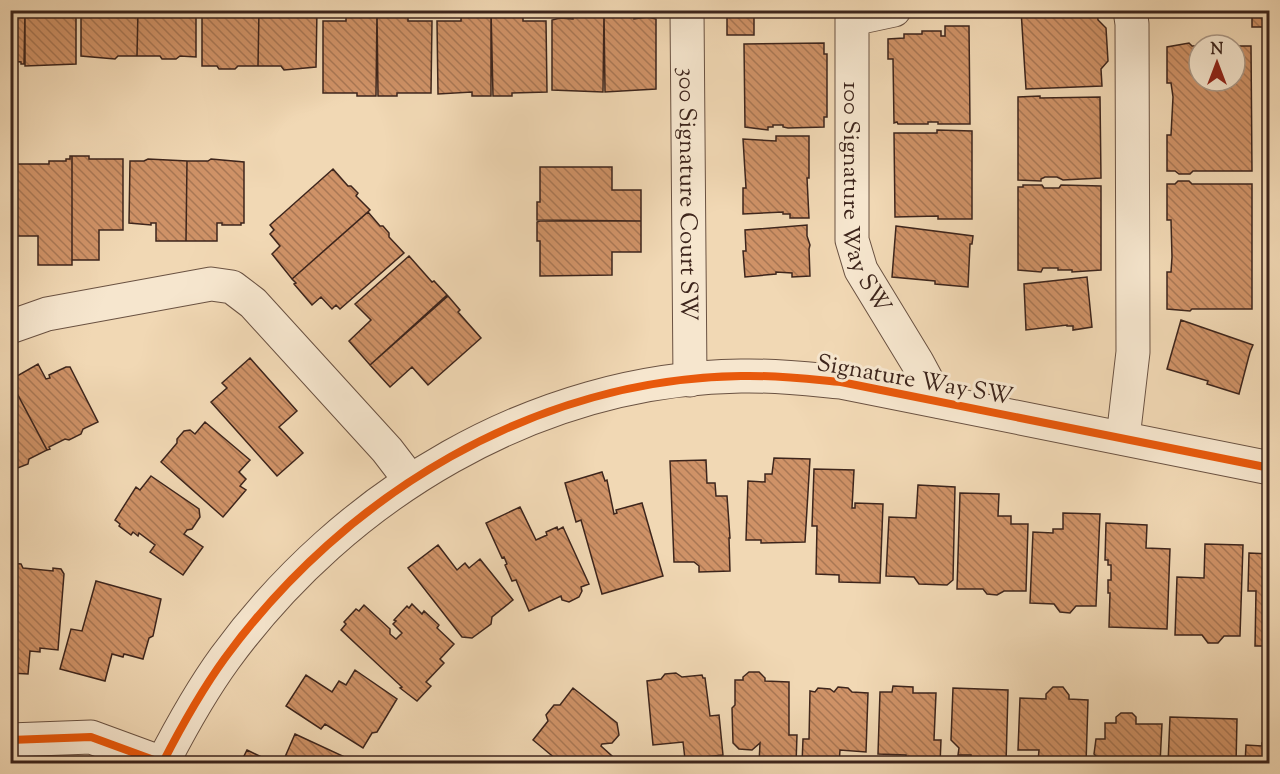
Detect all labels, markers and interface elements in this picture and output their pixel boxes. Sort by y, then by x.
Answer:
north arrow [1187,33,1247,93]
text: N [1211,39,1224,62]
street label: 300 Signature Court SW [668,67,705,321]
street label: 100 Signature Way SW [833,81,899,321]
street label: Signature Way SW [814,347,1016,415]

